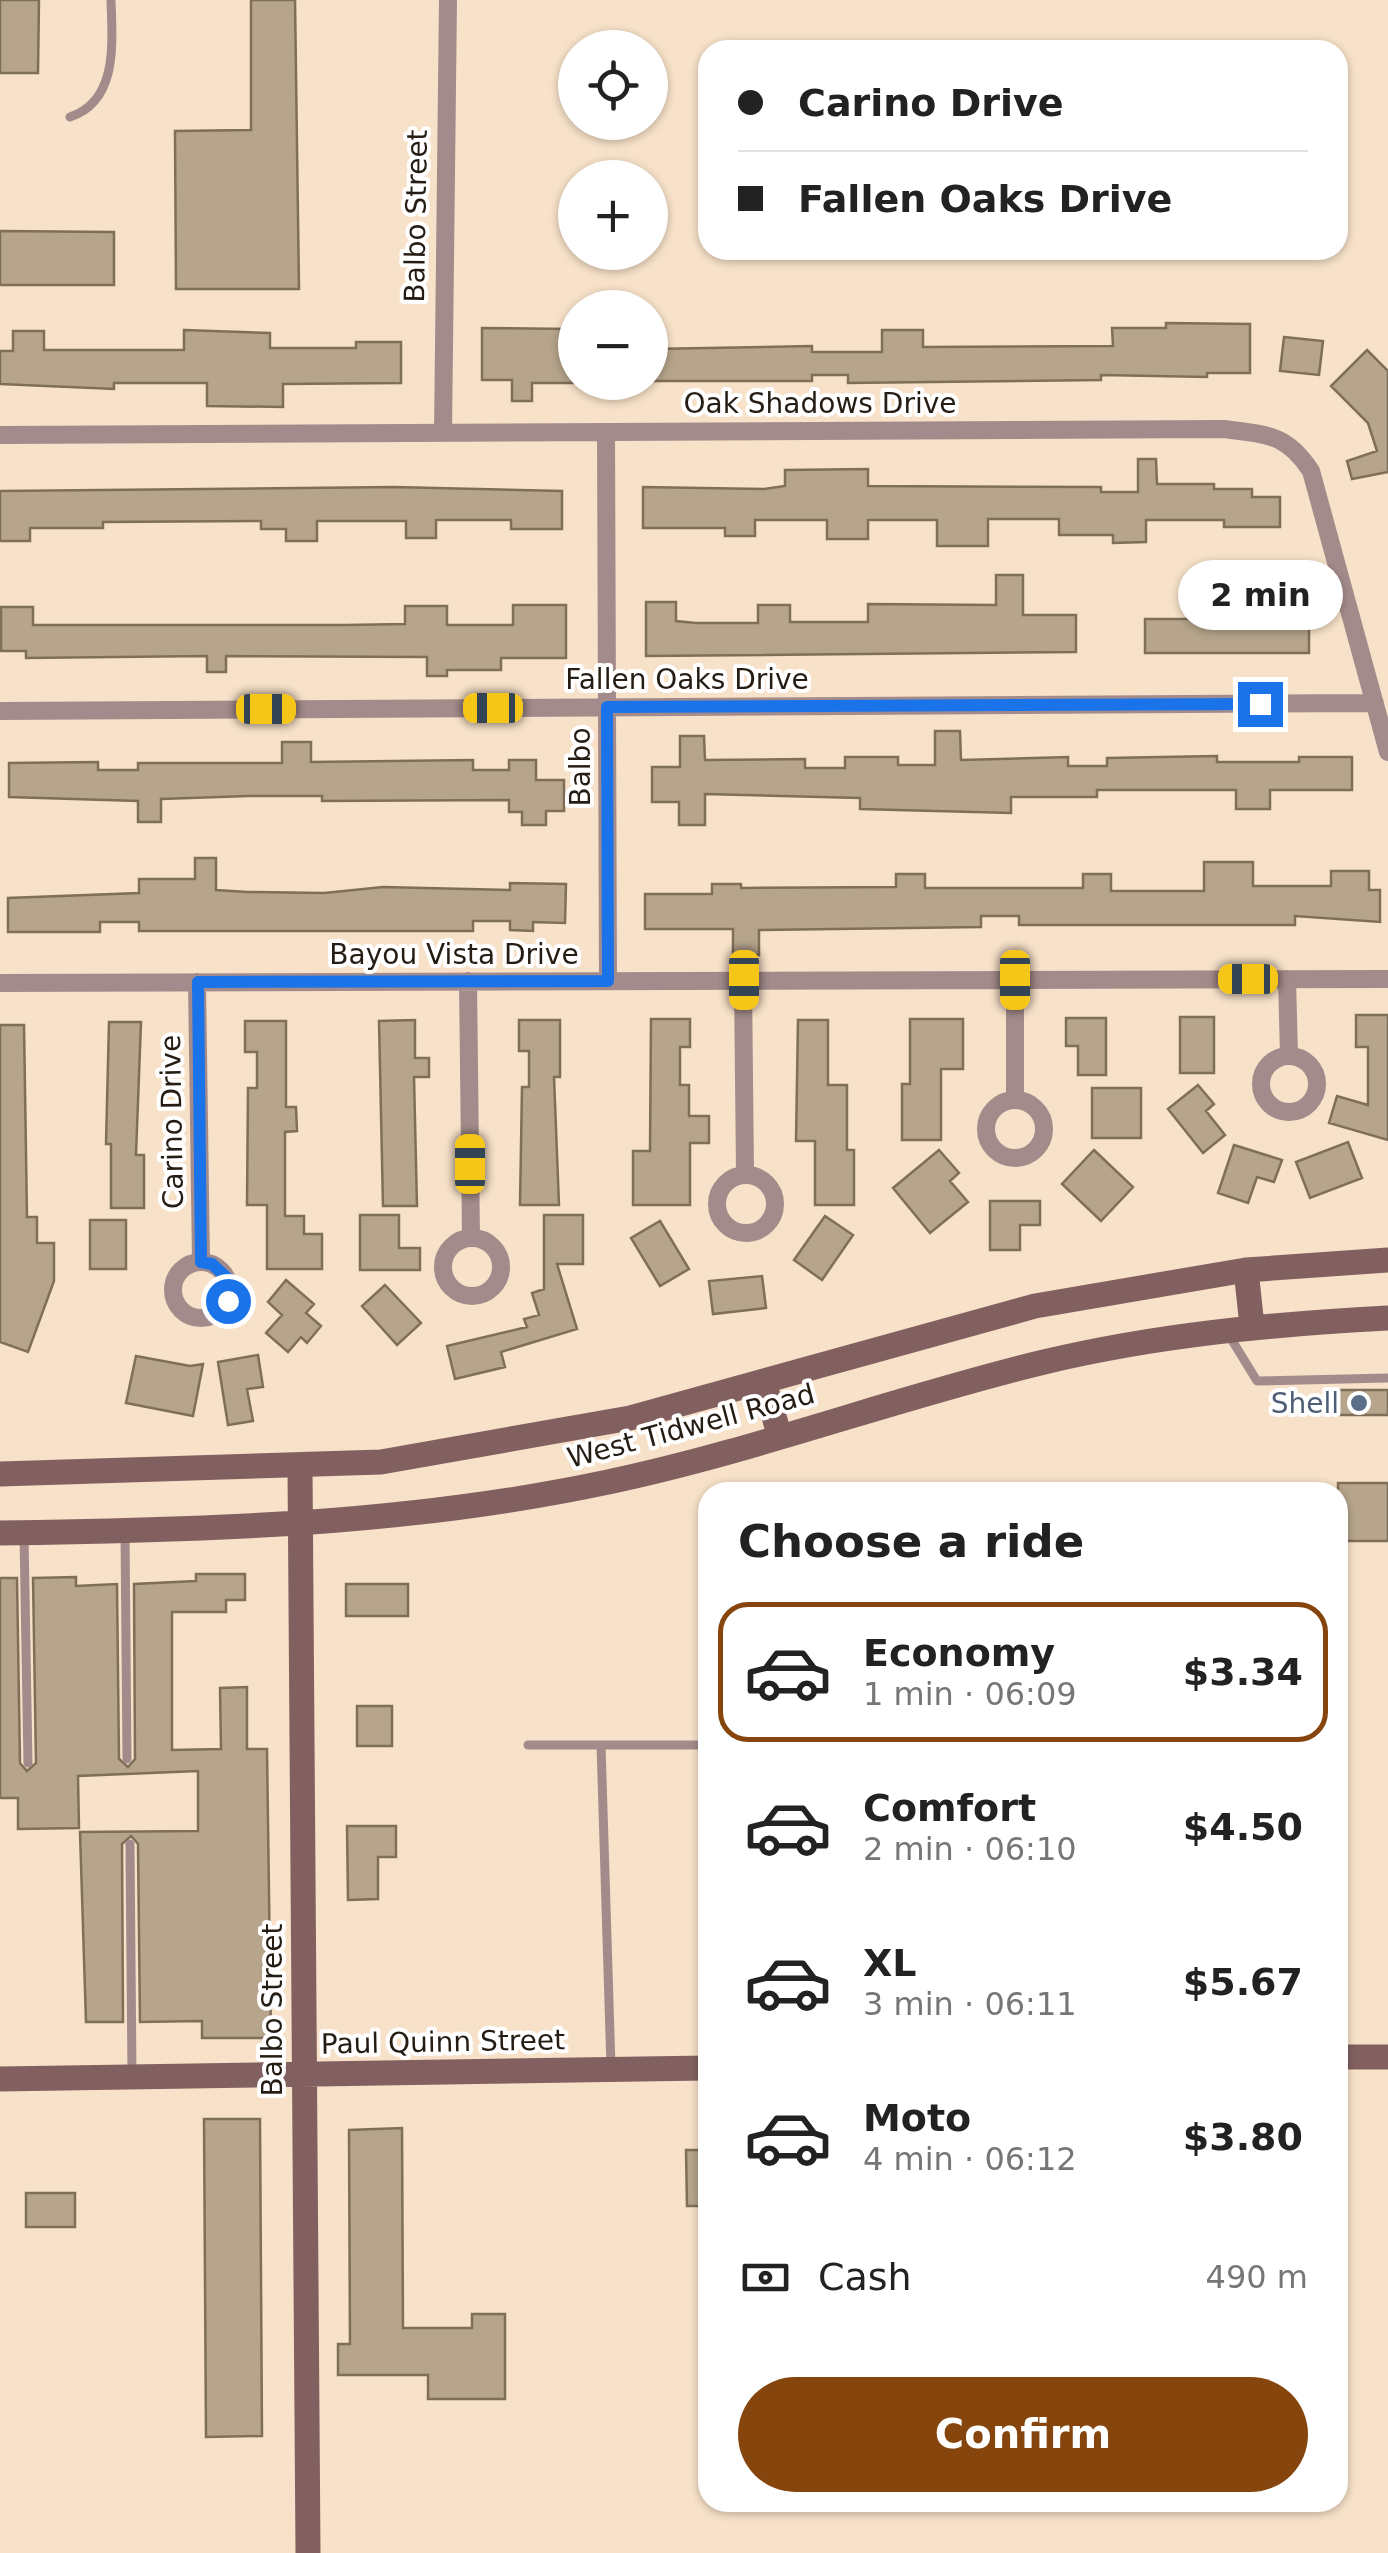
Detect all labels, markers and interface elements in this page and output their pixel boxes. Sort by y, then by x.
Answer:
map controls [558,30,668,400]
button: locate [558,30,668,140]
text: Carino Drive [798,81,1064,125]
street label: Balbo Street [398,129,434,303]
button: + [558,160,668,270]
text: Fallen Oaks Drive [798,177,1172,221]
button: − [558,290,668,400]
street label: Oak Shadows Drive [684,387,956,420]
callout: 2 min [1178,559,1342,629]
text: 2 min [1210,576,1311,614]
street label: Fallen Oaks Drive [565,663,809,696]
route end [1238,682,1283,727]
car [463,693,523,723]
car [236,694,296,724]
street label: Balbo [564,727,597,807]
street label: Bayou Vista Drive [329,938,579,971]
car [729,950,759,1010]
car [1000,950,1030,1010]
car [1218,964,1278,994]
street label: Carino Drive [154,1035,190,1209]
car [455,1134,485,1194]
route start [206,1279,251,1324]
street label: West Tidwell Road [564,1377,818,1475]
place label: Shell [1271,1387,1339,1420]
marker: Shell [1348,1392,1370,1414]
text: Choose a ride [738,1515,1084,1568]
icon: car [743,1627,833,1717]
text: Economy [863,1631,1055,1675]
text: $3.34 [1183,1650,1303,1694]
text: 1 min · 06:09 [863,1675,1077,1713]
icon: car [743,1782,833,1872]
text: Comfort [863,1786,1036,1830]
text: $4.50 [1183,1805,1303,1849]
text: 2 min · 06:10 [863,1830,1077,1868]
street label: Balbo Street [256,1923,289,2097]
icon: car [743,1937,833,2027]
text: XL [863,1941,917,1985]
text: $5.67 [1183,1960,1303,2004]
text: 3 min · 06:11 [863,1985,1077,2023]
street label: Paul Quinn Street [321,2023,565,2061]
icon: car [743,2092,833,2182]
text: Moto [863,2096,971,2140]
text: $3.80 [1183,2115,1303,2159]
text: 4 min · 06:12 [863,2140,1077,2178]
icon: cash [738,2250,793,2305]
text: Cash [818,2255,912,2299]
text: 490 m [1206,2258,1308,2296]
button: Confirm [738,2377,1308,2492]

